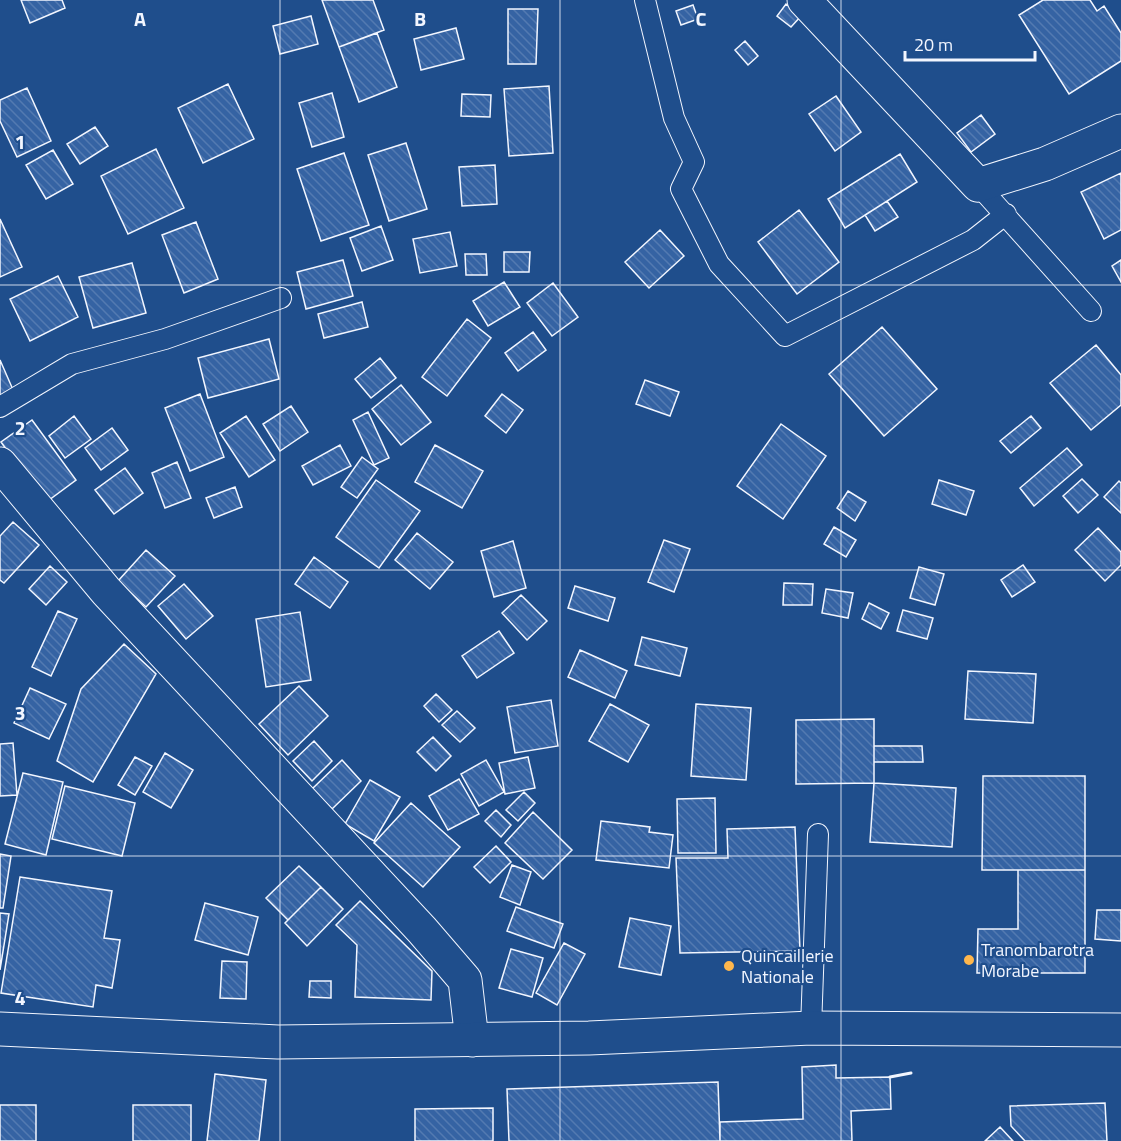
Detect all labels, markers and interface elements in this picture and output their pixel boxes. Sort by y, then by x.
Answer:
text: A [134,3,146,34]
text: B [414,3,426,34]
text: C [696,3,707,34]
scale bar [905,24,1036,62]
text: 20 m [914,31,953,58]
text: 1 [14,126,26,157]
text: 2 [14,412,26,443]
text: 3 [14,697,26,728]
place label: Tranombarotra Morabe [981,936,1094,984]
place label: Quincaillerie Nationale [741,942,834,990]
marker: Tranombarotra Morabe [962,953,976,967]
marker: Quincaillerie Nationale [722,959,736,973]
text: 4 [14,982,26,1013]

